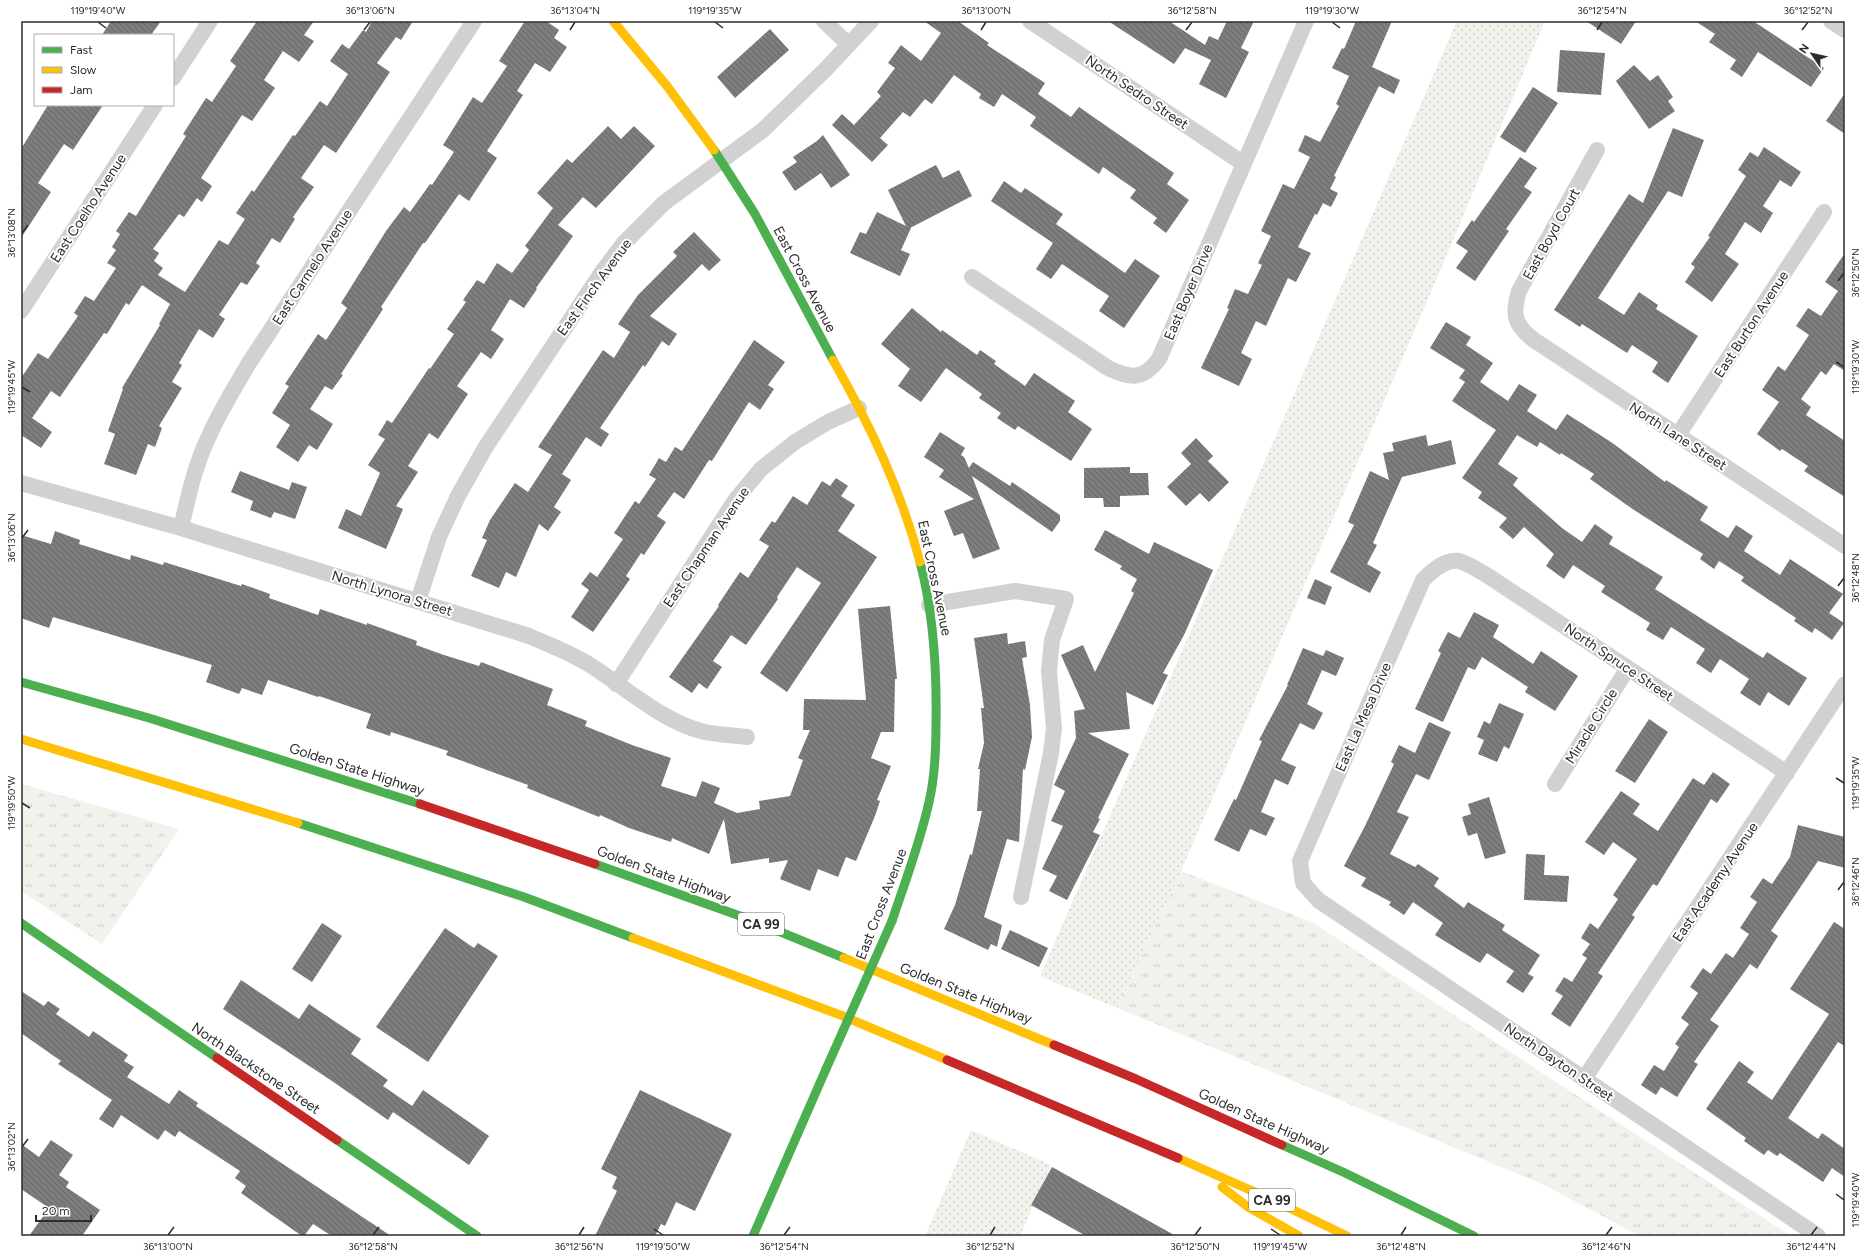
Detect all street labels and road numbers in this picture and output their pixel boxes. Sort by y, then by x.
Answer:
street label: North Sedro Street [1082,52,1191,133]
street label: East Coelho Avenue [47,150,130,266]
street label: East Boyd Court [1519,185,1584,283]
street label: East Carmelo Avenue [269,206,356,328]
street label: East Cross Avenue [769,223,840,335]
street label: East Finch Avenue [554,235,635,339]
street label: East Boyer Drive [1161,241,1216,343]
street label: East Burton Avenue [1711,267,1792,381]
street label: North Lane Street [1626,399,1730,474]
street label: East Chapman Avenue [660,484,753,611]
street label: East Cross Avenue [914,519,955,638]
street label: North Lynora Street [329,567,454,620]
street label: North Spruce Street [1561,620,1676,705]
street label: East La Mesa Drive [1332,660,1395,774]
street label: Miracle Circle [1562,685,1621,767]
street label: Golden State Highway [287,740,427,800]
street label: East Academy Avenue [1669,819,1762,945]
street label: Golden State Highway [595,842,734,907]
street label: East Cross Avenue [852,846,911,962]
road number: CA 99 [738,913,784,935]
street label: Golden State Highway [897,959,1035,1028]
street label: North Blackstone Street [188,1019,323,1118]
street label: North Dayton Street [1501,1020,1617,1105]
street label: Golden State Highway [1196,1085,1332,1158]
road number: CA 99 [1249,1189,1295,1211]

